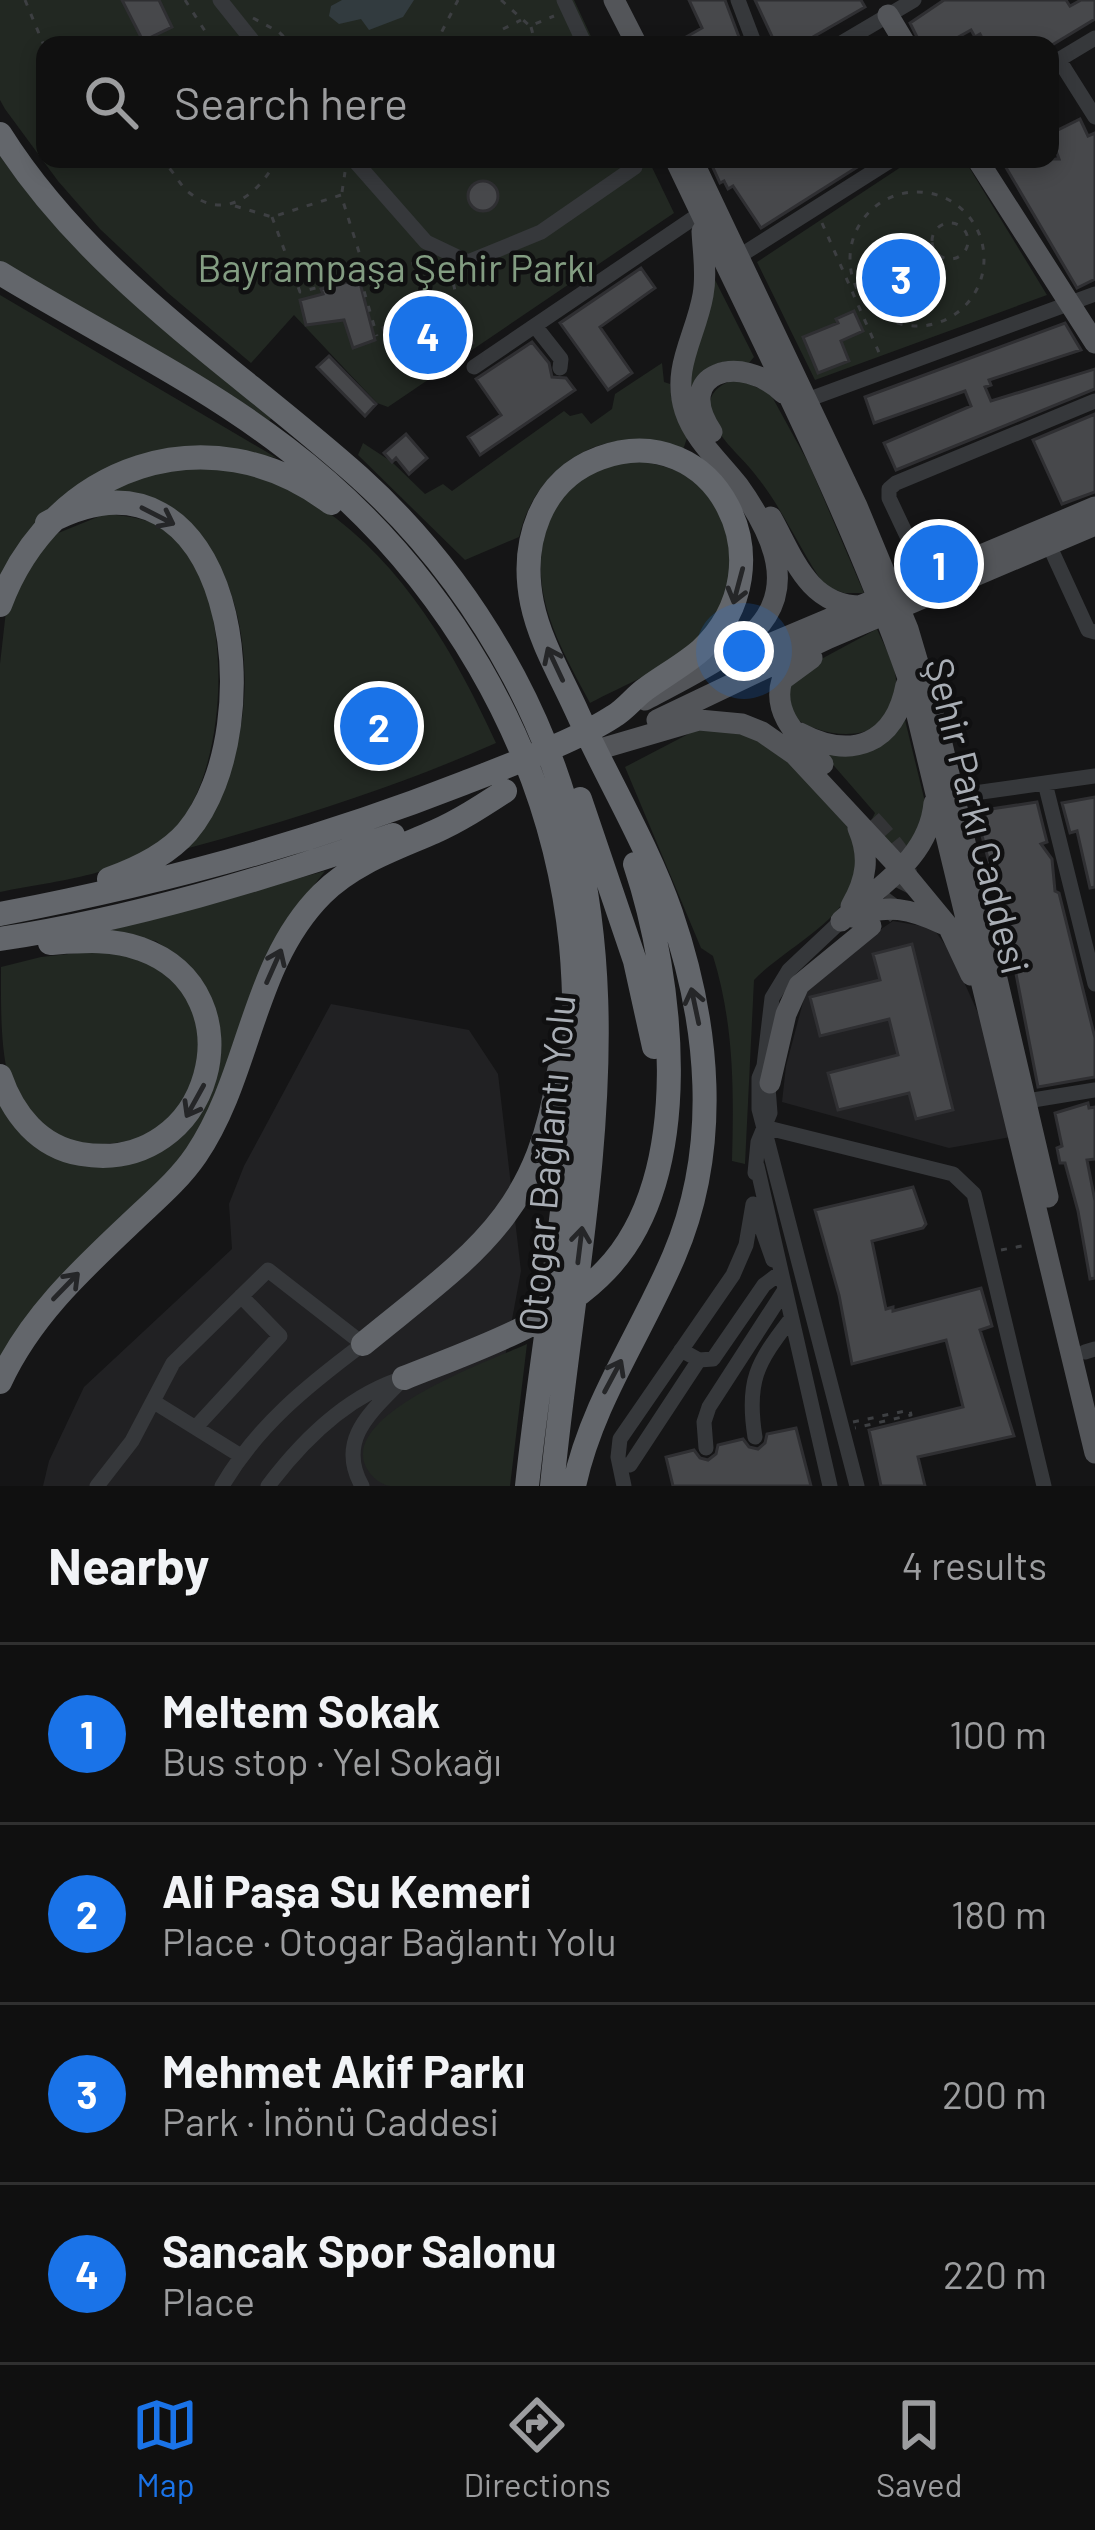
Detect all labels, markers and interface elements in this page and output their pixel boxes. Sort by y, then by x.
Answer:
search box [36,36,1059,168]
icon: search [78,69,144,135]
text: Search here [174,75,408,129]
pin: 3 [862,233,940,323]
park label: Bayrampaşa Şehir Parkı [197,243,595,290]
pin: 4 [389,290,467,380]
one-way arrow [139,506,175,529]
pin: 1 [900,519,978,609]
one-way arrow [725,567,747,605]
your location [714,621,774,681]
one-way arrow [543,647,565,683]
street label: Şehir Parkı Caddesi [916,653,1040,979]
pin: 2 [340,681,418,771]
one-way arrow [265,949,286,986]
one-way arrow [683,988,705,1027]
street label: Otogar Bağlantı Yolu [507,992,584,1333]
one-way arrow [183,1083,206,1118]
one-way arrow [570,1226,592,1265]
one-way arrow [51,1272,79,1302]
one-way arrow [603,1359,626,1395]
text: Nearby [48,1534,209,1595]
text: 4 results [902,1541,1047,1588]
text: Meltem Sokak [162,1683,440,1737]
text: 1 [80,1710,94,1757]
text: 100 m [949,1710,1047,1757]
text: Bus stop · Yel Sokağı [162,1737,502,1784]
text: Ali Paşa Su Kemeri [162,1863,532,1917]
text: 2 [76,1890,98,1937]
text: 180 m [951,1890,1047,1937]
text: Place · Otogar Bağlantı Yolu [162,1917,617,1964]
text: Mehmet Akif Parkı [162,2043,525,2097]
text: 3 [76,2070,98,2117]
text: 200 m [942,2070,1047,2117]
text: Park · İnönü Caddesi [162,2097,499,2144]
text: Sancak Spor Salonu [162,2223,557,2277]
text: 4 [75,2250,99,2297]
text: 220 m [943,2250,1047,2297]
text: Place [162,2277,255,2324]
tab: Map [132,2392,198,2504]
tab: Directions [463,2392,611,2504]
tab: Saved [876,2392,963,2504]

